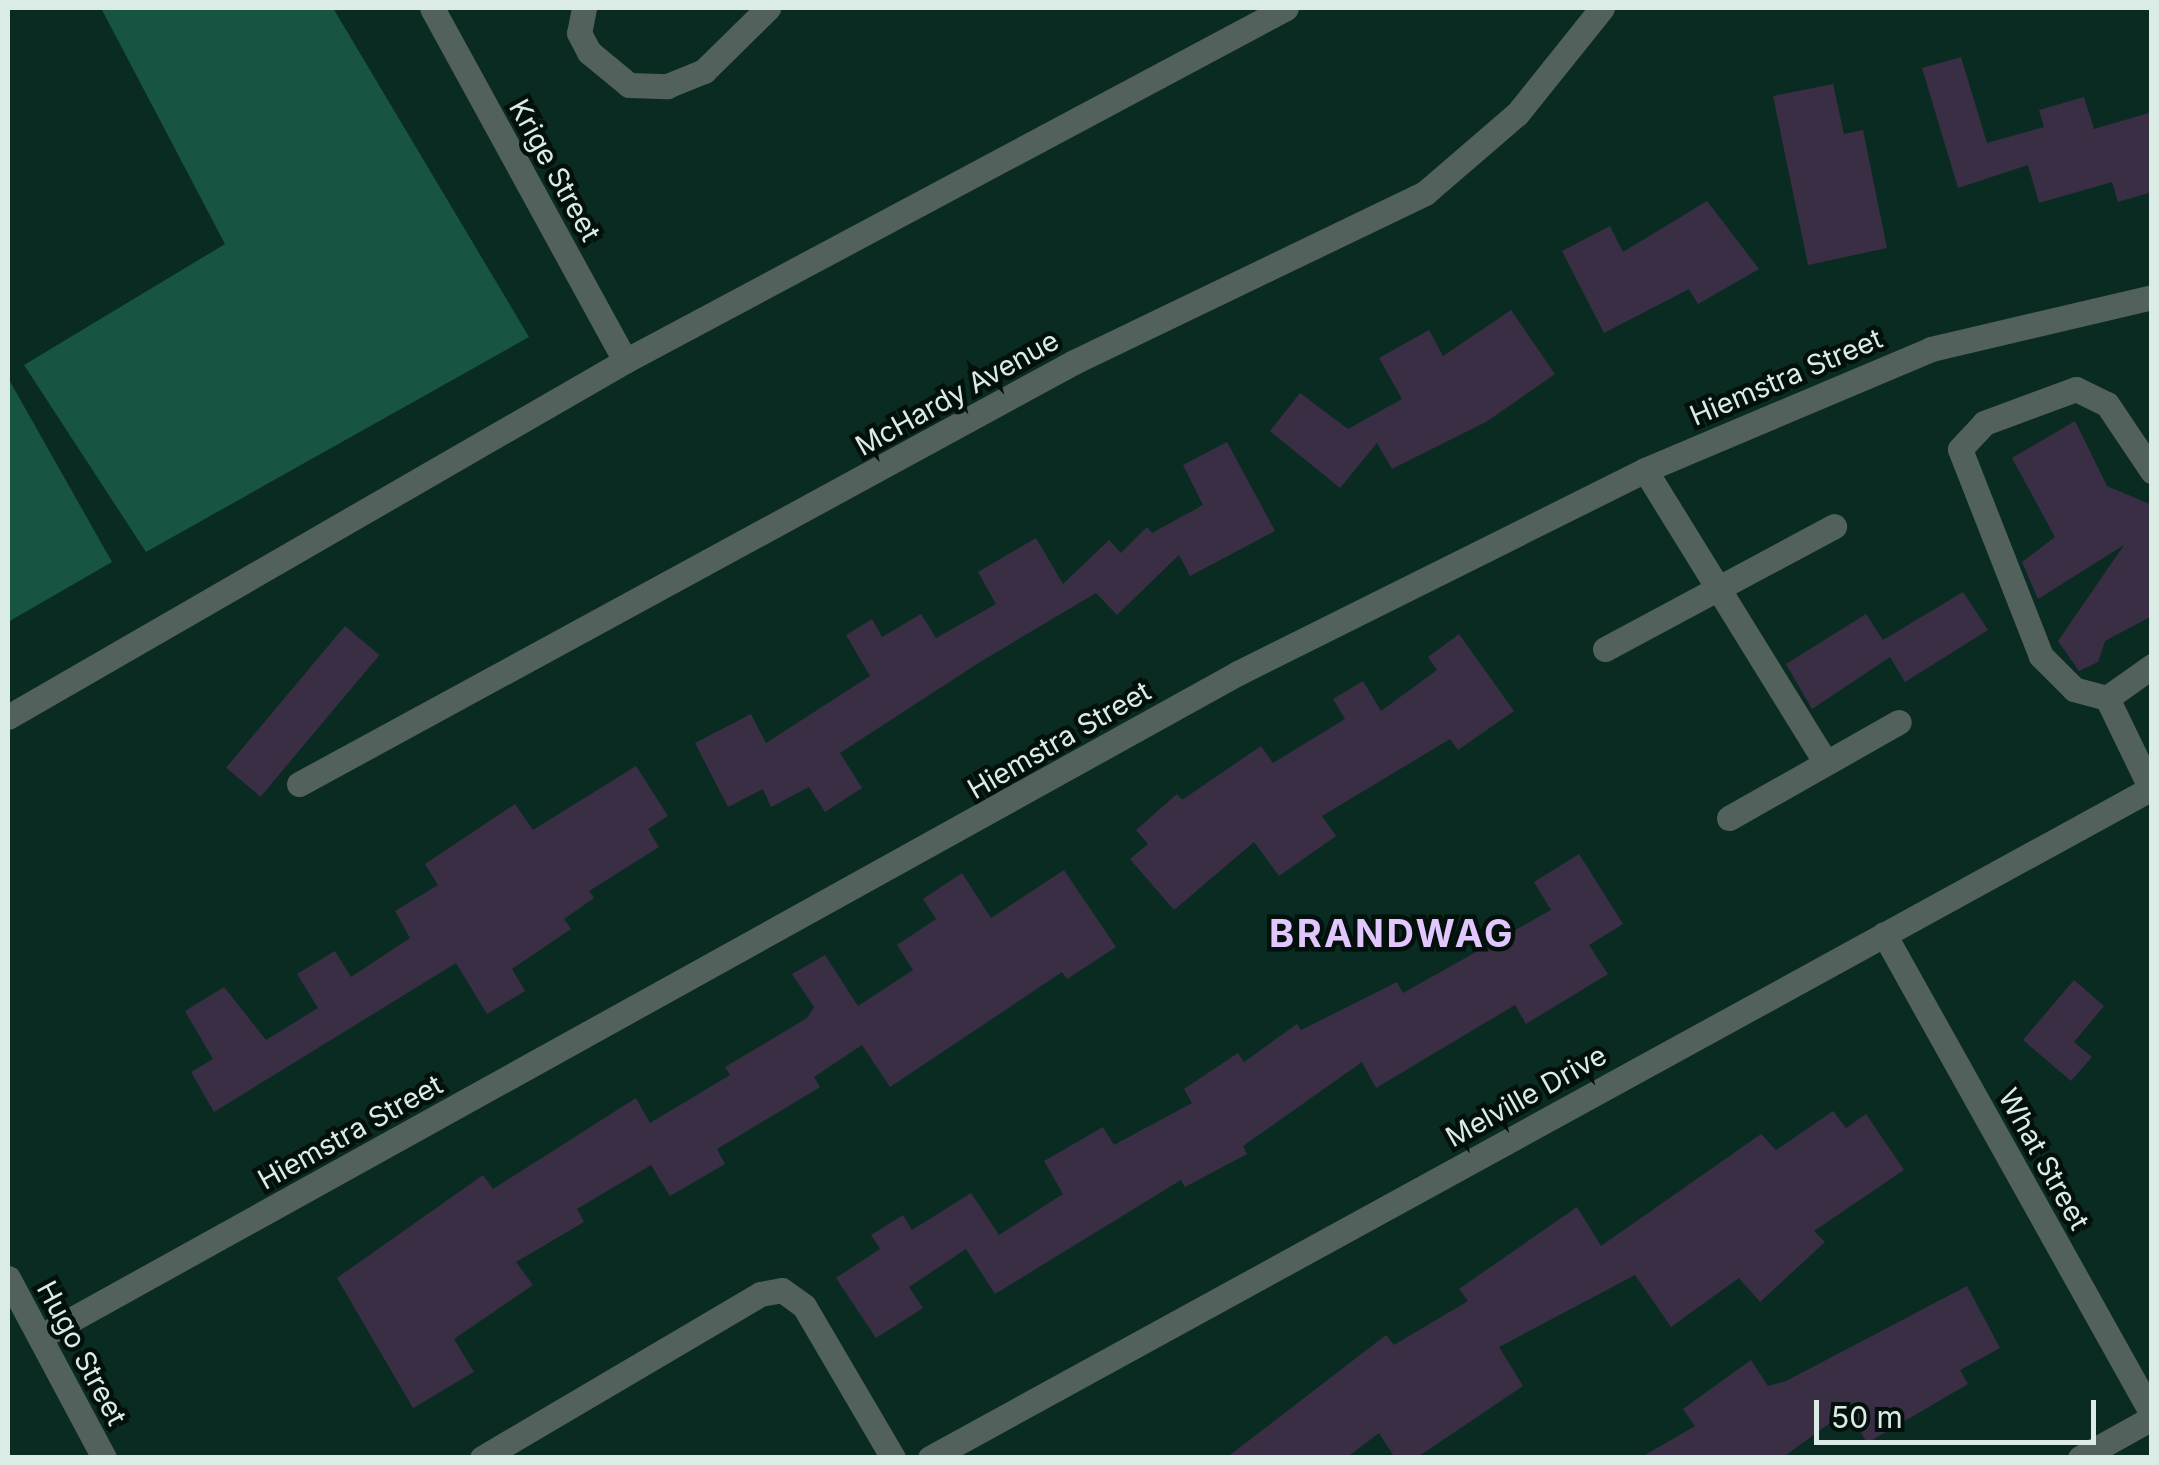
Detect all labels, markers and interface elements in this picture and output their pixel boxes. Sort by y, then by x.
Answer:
street label: Krige Street [502,93,608,247]
street label: Hiemstra Street [1685,321,1887,433]
street label: McHardy Avenue [850,323,1064,463]
street label: Hiemstra Street [962,674,1156,806]
district label: BRANDWAG [1269,911,1515,957]
street label: Melville Drive [1440,1038,1612,1154]
street label: Hiemstra Street [252,1067,448,1197]
street label: What Street [1992,1083,2096,1235]
street label: Hugo Street [30,1275,134,1431]
scale bar [1819,1380,2102,1442]
text: 50 m [1831,1399,1903,1435]

